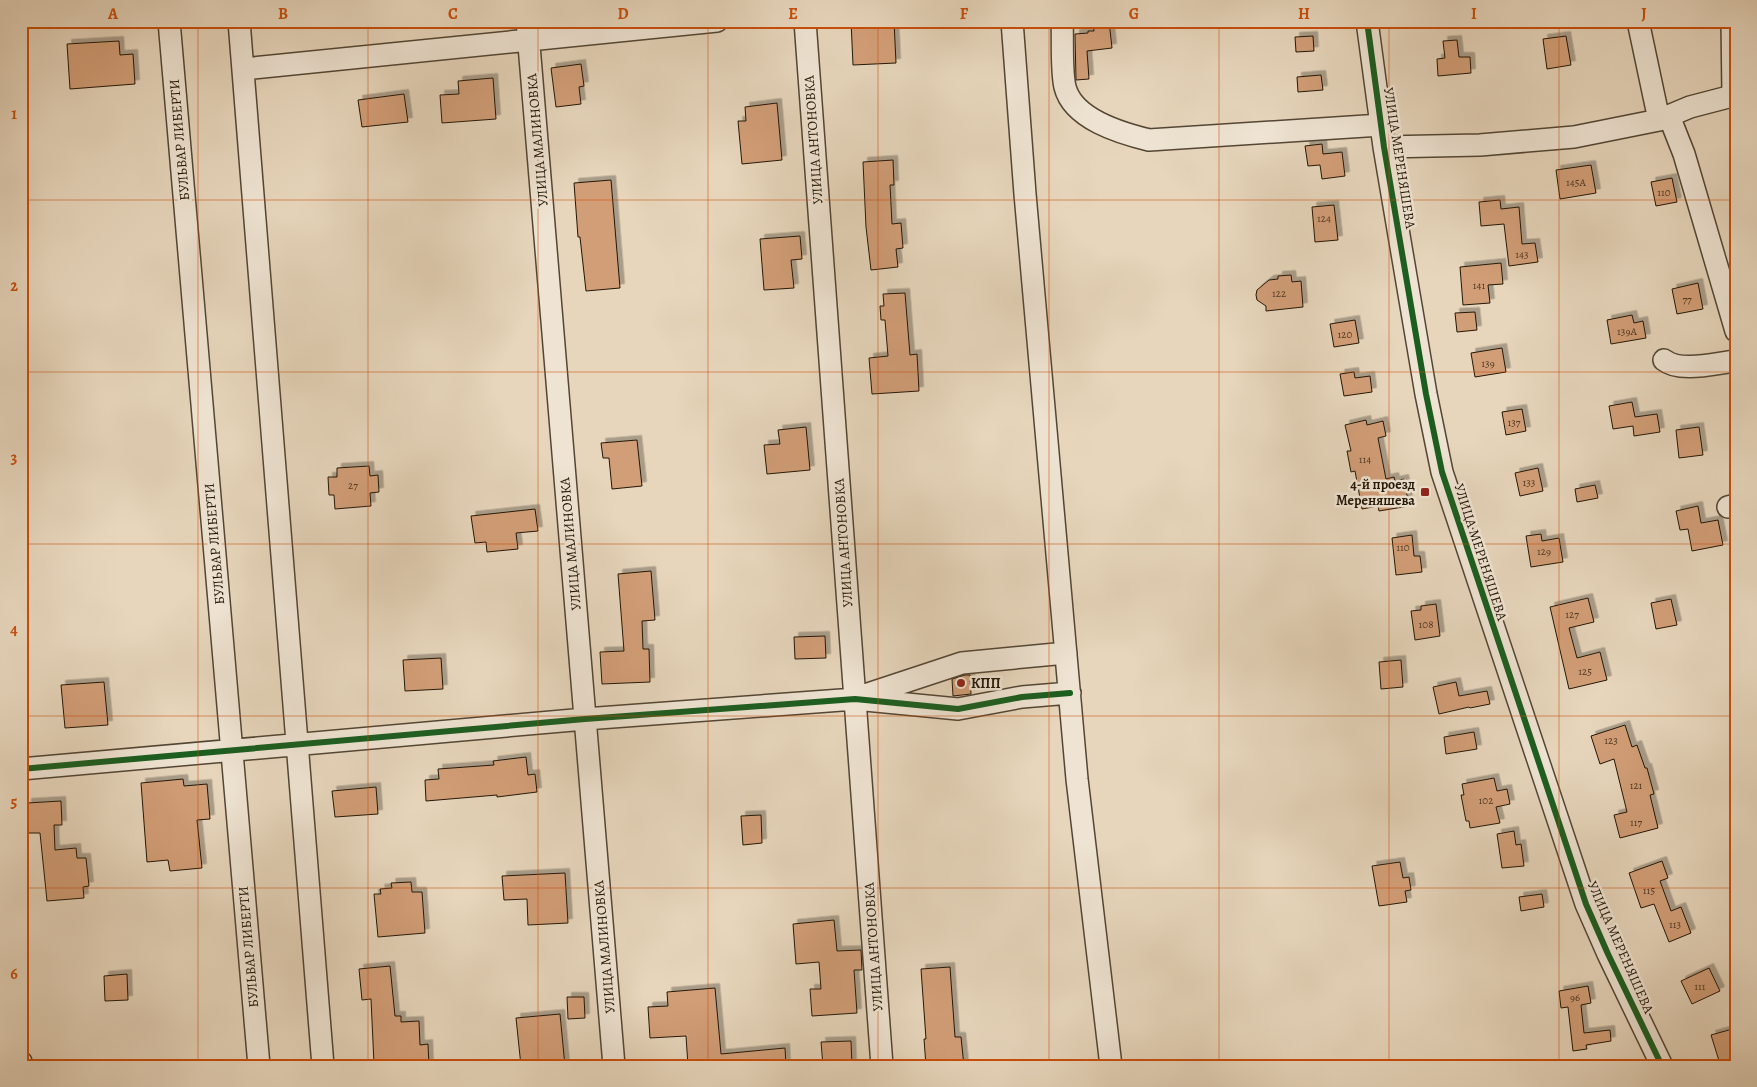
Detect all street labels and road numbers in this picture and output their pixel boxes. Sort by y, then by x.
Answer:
street label: УЛИЦА МАЛИНОВКА [522,72,553,207]
street label: УЛИЦА АНТОНОВКА [799,74,827,205]
street label: БУЛЬВАР ЛИБЕРТИ [165,78,194,201]
street label: УЛИЦА МЕРЕНЯШЕВА [1379,86,1420,231]
street label: УЛИЦА МАЛИНОВКА [555,476,586,611]
street label: УЛИЦА АНТОНОВКА [829,477,857,608]
street label: УЛИЦА МЕРЕНЯШЕВА [1449,481,1512,624]
street label: БУЛЬВАР ЛИБЕРТИ [200,482,229,605]
street label: УЛИЦА МЕРЕНЯШЕВА [1583,878,1659,1017]
street label: УЛИЦА МАЛИНОВКА [589,879,620,1014]
street label: УЛИЦА АНТОНОВКА [859,881,887,1012]
street label: БУЛЬВАР ЛИБЕРТИ [234,885,263,1008]

